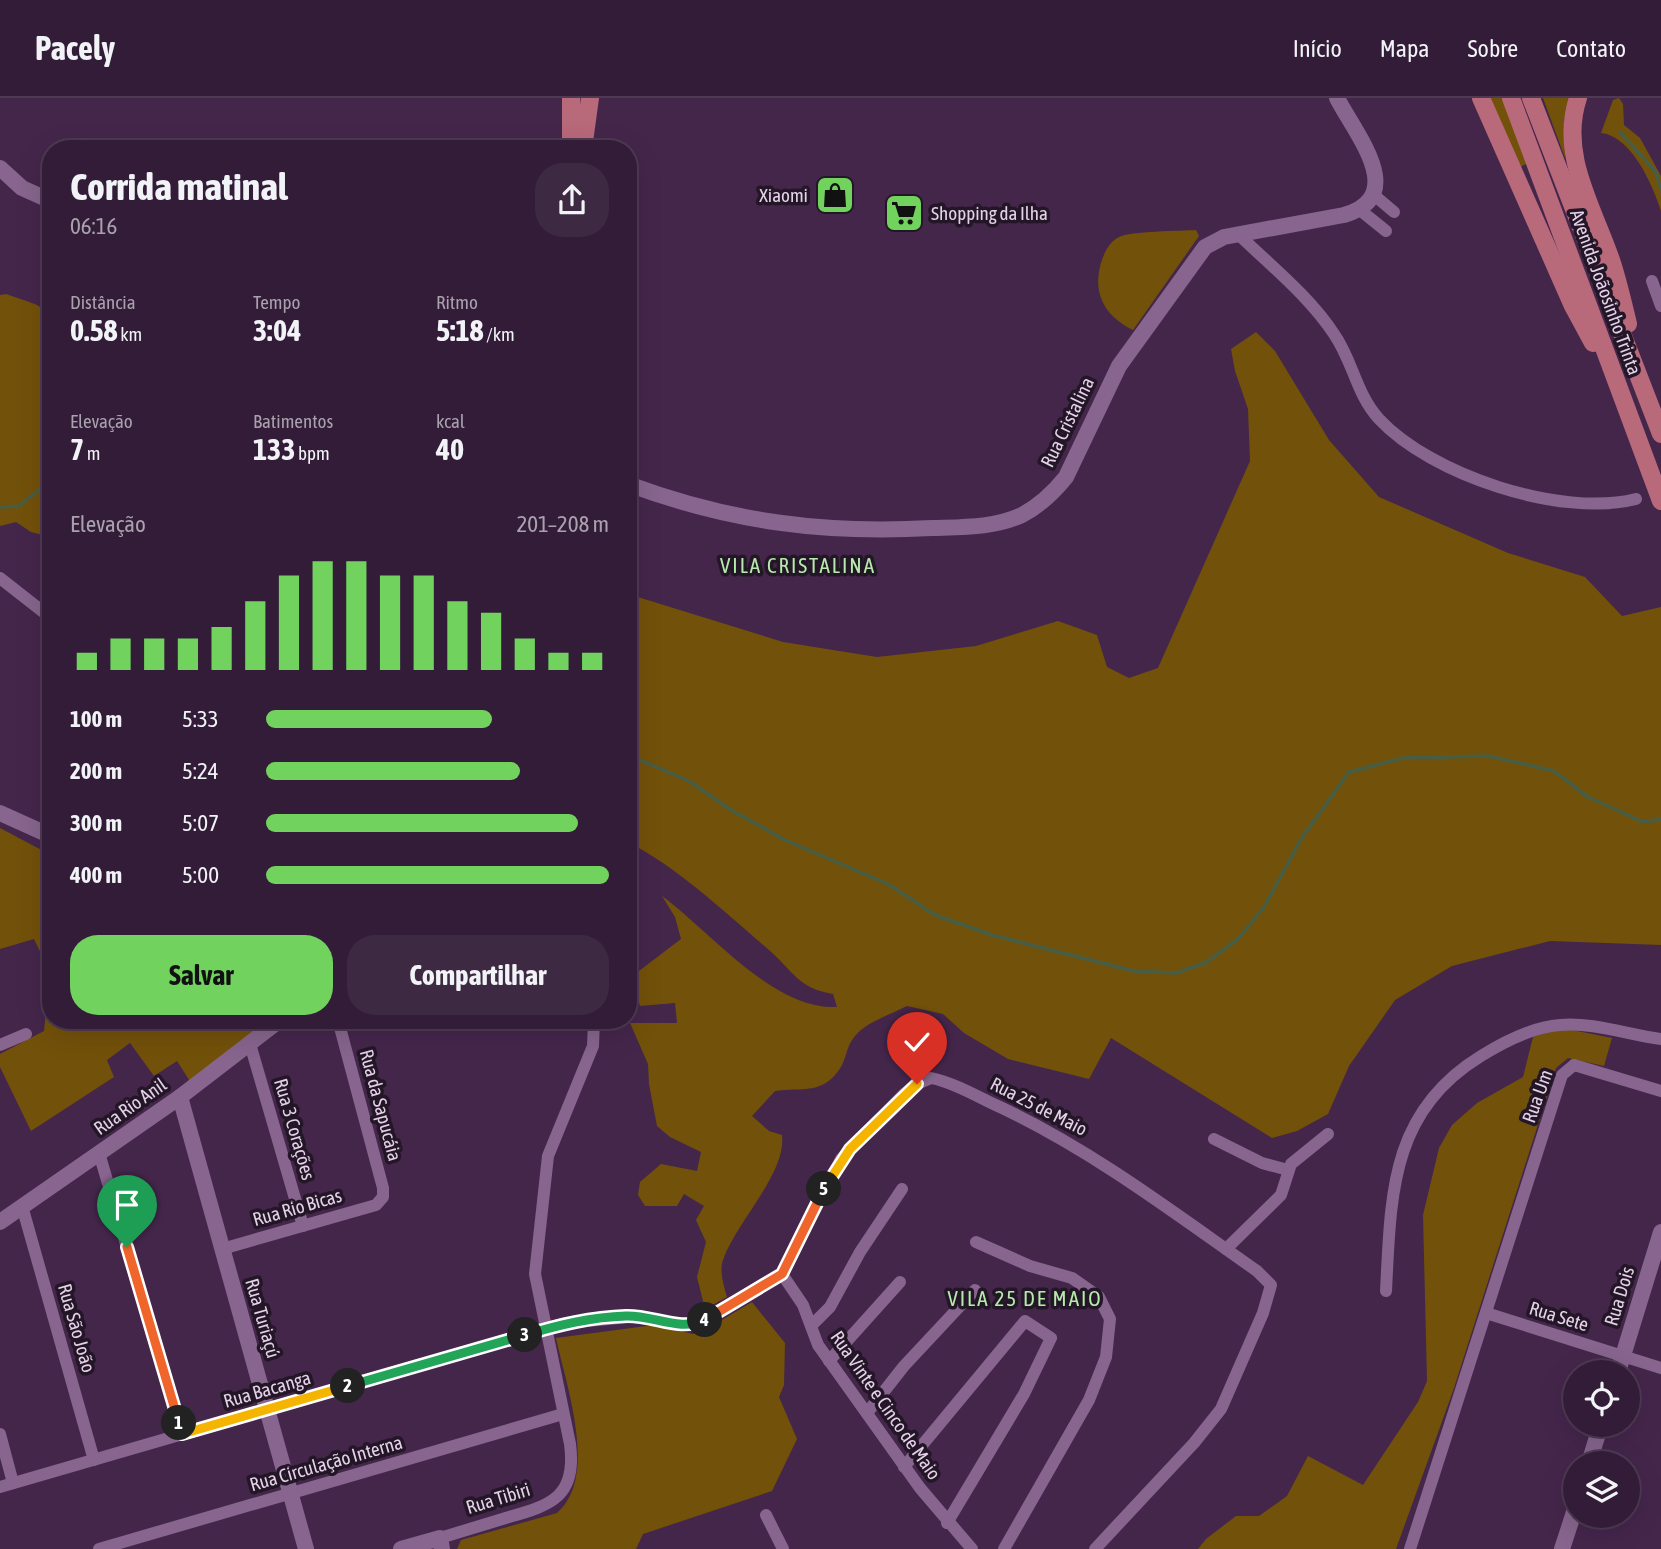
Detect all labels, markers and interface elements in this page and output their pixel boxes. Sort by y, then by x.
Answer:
text: Pacely [35,29,115,67]
text: Início [1293,35,1342,62]
text: Mapa [1380,35,1430,62]
text: Sobre [1468,35,1518,62]
text: Contato [1556,35,1626,62]
button: share [535,163,609,237]
text: Corrida matinal [70,165,288,208]
shop icon: Xiaomi [814,174,856,216]
place label: Xiaomi [759,184,808,206]
supermarket icon: Shopping da Ilha [883,192,925,234]
place label: Shopping da Ilha [931,202,1048,224]
street label: Avenida Joãosinho Trinta [1566,206,1646,378]
text: 06:16 [70,213,117,239]
text: Distância [70,291,135,313]
text: Tempo [253,291,300,313]
text: Ritmo [436,291,478,313]
text: 0.58 [70,313,118,347]
text: 3:04 [253,313,301,347]
text: 5:18 [436,313,484,347]
text: km [118,323,142,345]
text: /km [484,323,515,345]
street label: Rua Cristalina [1036,374,1098,470]
text: Elevação [70,410,133,432]
text: Batimentos [253,410,333,432]
text: kcal [436,410,465,432]
text: 7 [70,432,84,466]
text: 133 [253,432,295,466]
text: 40 [436,432,464,466]
text: m [84,442,100,464]
text: bpm [295,442,330,464]
text: Elevação [70,511,146,537]
text: 201–208 m [516,511,609,537]
district label: VILA CRISTALINA [720,553,876,577]
text: 100 m [70,706,122,732]
text: 5:33 [182,706,219,732]
text: 200 m [70,758,122,784]
text: 5:24 [182,758,219,784]
text: 300 m [70,810,122,836]
text: 5:07 [182,810,219,836]
text: 400 m [70,862,122,888]
text: 5:00 [182,862,219,888]
button: Salvar [70,935,333,1015]
button: Compartilhar [347,935,609,1015]
pin [887,1012,947,1084]
icon: check [898,1023,936,1061]
street label: Rua da Sapucáia [356,1047,406,1163]
street label: Rua Um [1517,1066,1557,1126]
street label: Rua 25 de Maio [987,1072,1091,1140]
street label: Rua Rio Anil [90,1073,170,1139]
street label: Rua 3 Corações [270,1076,320,1183]
pin: 5 [806,1172,842,1206]
pin [97,1175,157,1247]
text: 5 [819,1177,828,1199]
street label: Rua Rio Bicas [250,1184,344,1230]
icon: arrive [108,1186,146,1224]
street label: Rua Dois [1600,1263,1638,1328]
street label: Rua Turiaçú [241,1276,285,1360]
street label: Rua São João [54,1281,100,1375]
district label: VILA 25 DE MAIO [947,1286,1103,1310]
street label: Rua Sete [1527,1297,1591,1335]
pin: 4 [688,1302,722,1338]
text: 4 [700,1308,709,1330]
pin: 3 [508,1318,542,1352]
text: 3 [520,1323,529,1345]
street label: Rua Vinte e Cinco de Maio [826,1326,946,1484]
map controls [1563,1360,1640,1528]
button: locate [1563,1360,1640,1437]
street label: Rua Bacanga [221,1366,313,1412]
pin: 2 [330,1368,366,1404]
text: 2 [343,1374,352,1396]
pin: 1 [162,1406,196,1440]
text: 1 [174,1411,183,1433]
street label: Rua Circulação Interna [247,1431,405,1495]
button: layers [1563,1451,1640,1528]
street label: Rua Tibiri [463,1478,533,1518]

